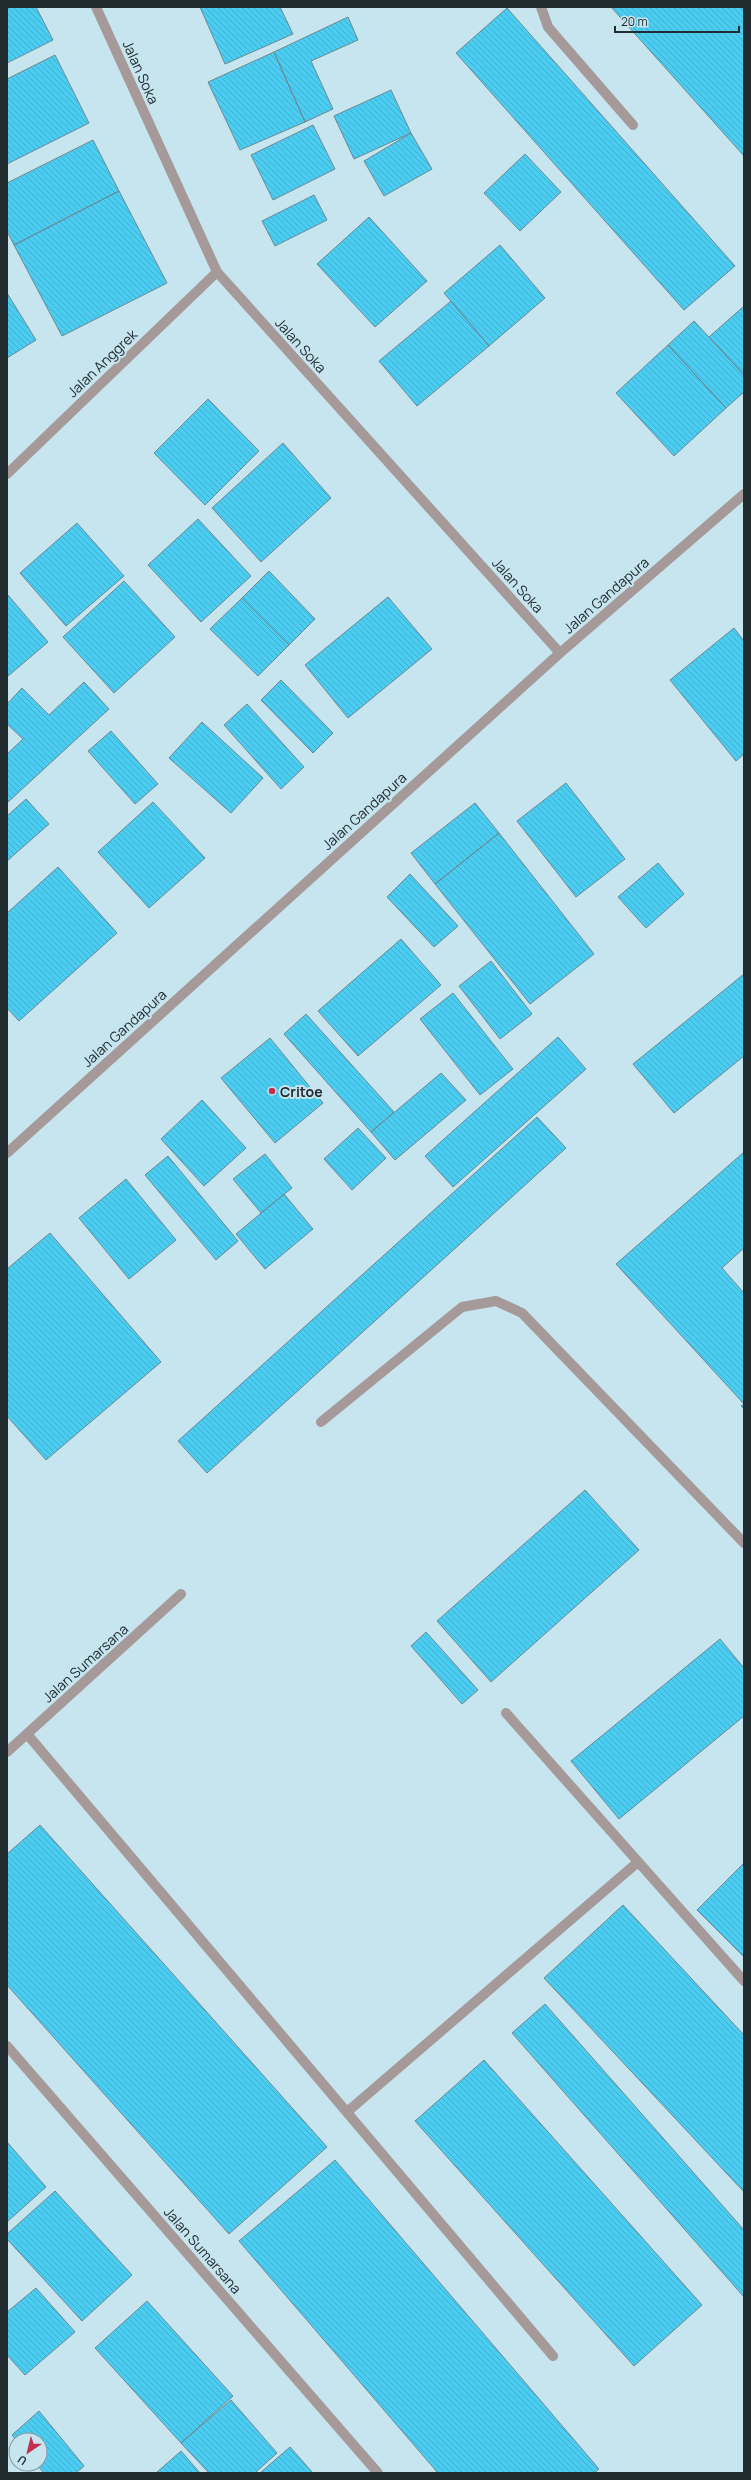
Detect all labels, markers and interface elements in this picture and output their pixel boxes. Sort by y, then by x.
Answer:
scale bar [615,8,739,34]
text: 20 m [621,13,648,30]
street label: Jalan Soka [118,37,164,107]
street label: Jalan Soka [271,313,331,377]
street label: Jalan Anggrek [63,324,142,401]
street label: Jalan Soka [488,553,548,617]
street label: Jalan Gandapura [559,553,653,637]
street label: Jalan Gandapura [318,768,410,854]
street label: Jalan Gandapura [78,985,170,1071]
place label: Critoe [280,1082,323,1101]
marker: Critoe [267,1086,277,1096]
street label: Jalan Sumarsana [38,1619,132,1707]
street label: Jalan Sumarsana [160,2203,246,2297]
north arrow [8,2432,48,2472]
text: U [14,2452,30,2469]

